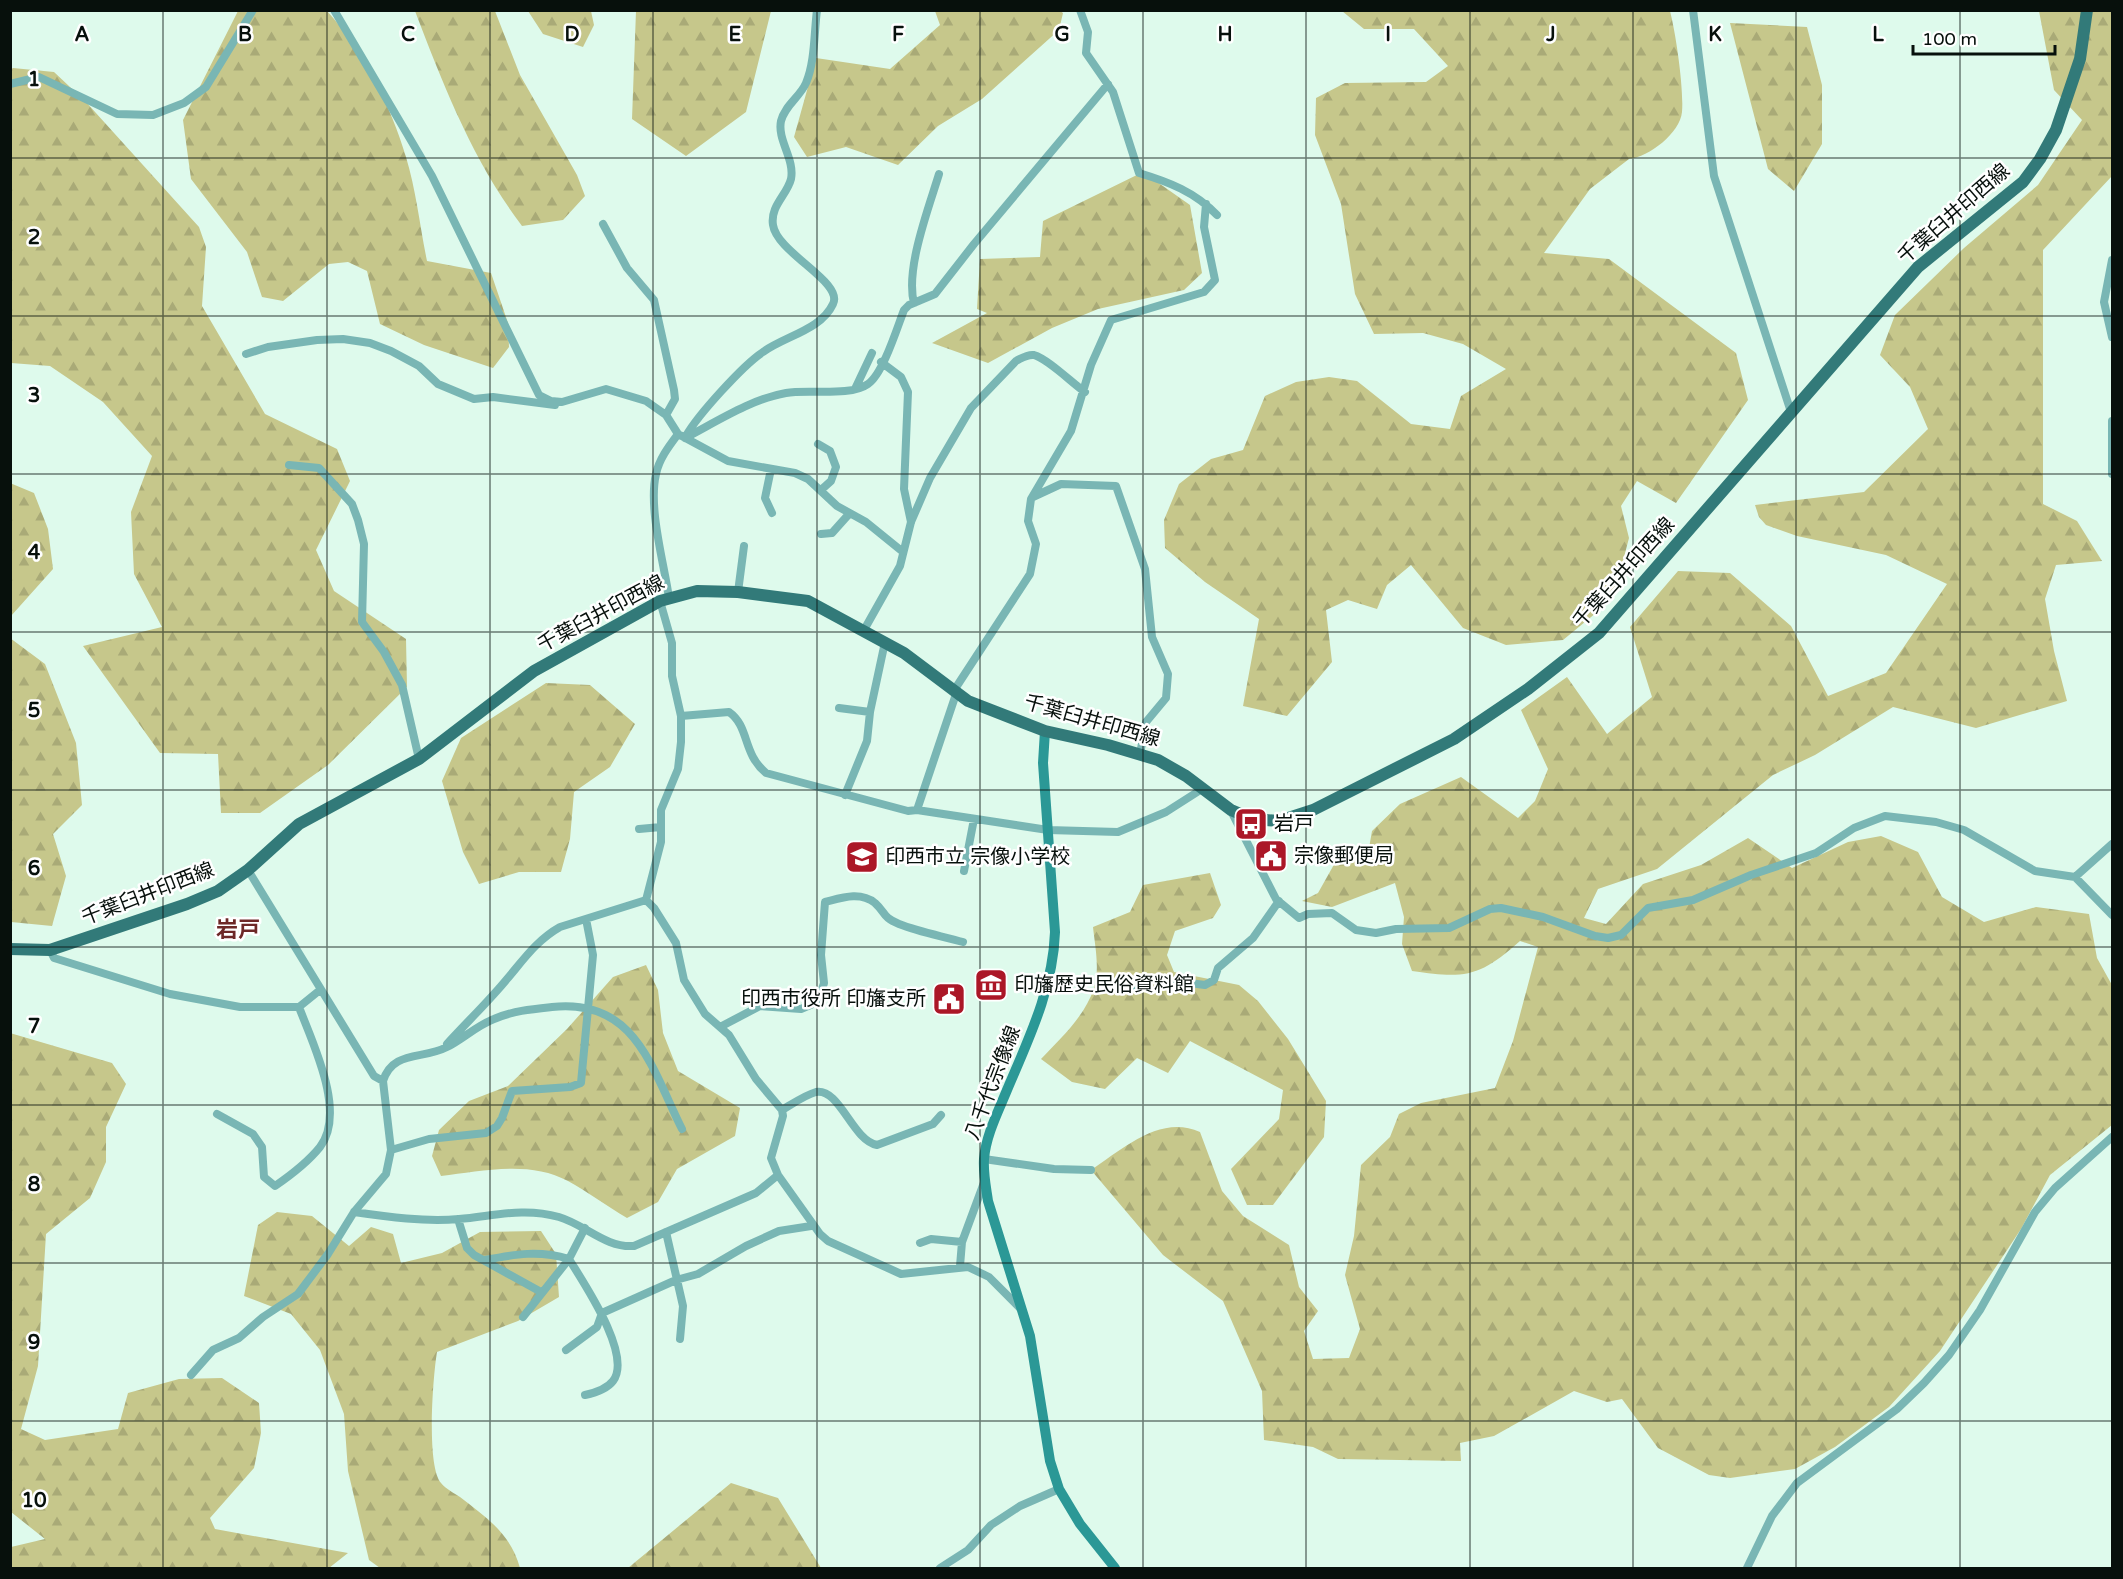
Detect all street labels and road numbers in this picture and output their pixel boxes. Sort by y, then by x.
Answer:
street label: 千葉臼井印西線 [1893,159,2015,269]
street label: 千葉臼井印西線 [1568,513,1680,633]
street label: 千葉臼井印西線 [534,571,668,657]
street label: 千葉臼井印西線 [1021,690,1163,752]
street label: 千葉臼井印西線 [78,858,218,930]
street label: 八千代宗像線 [960,1023,1026,1143]

